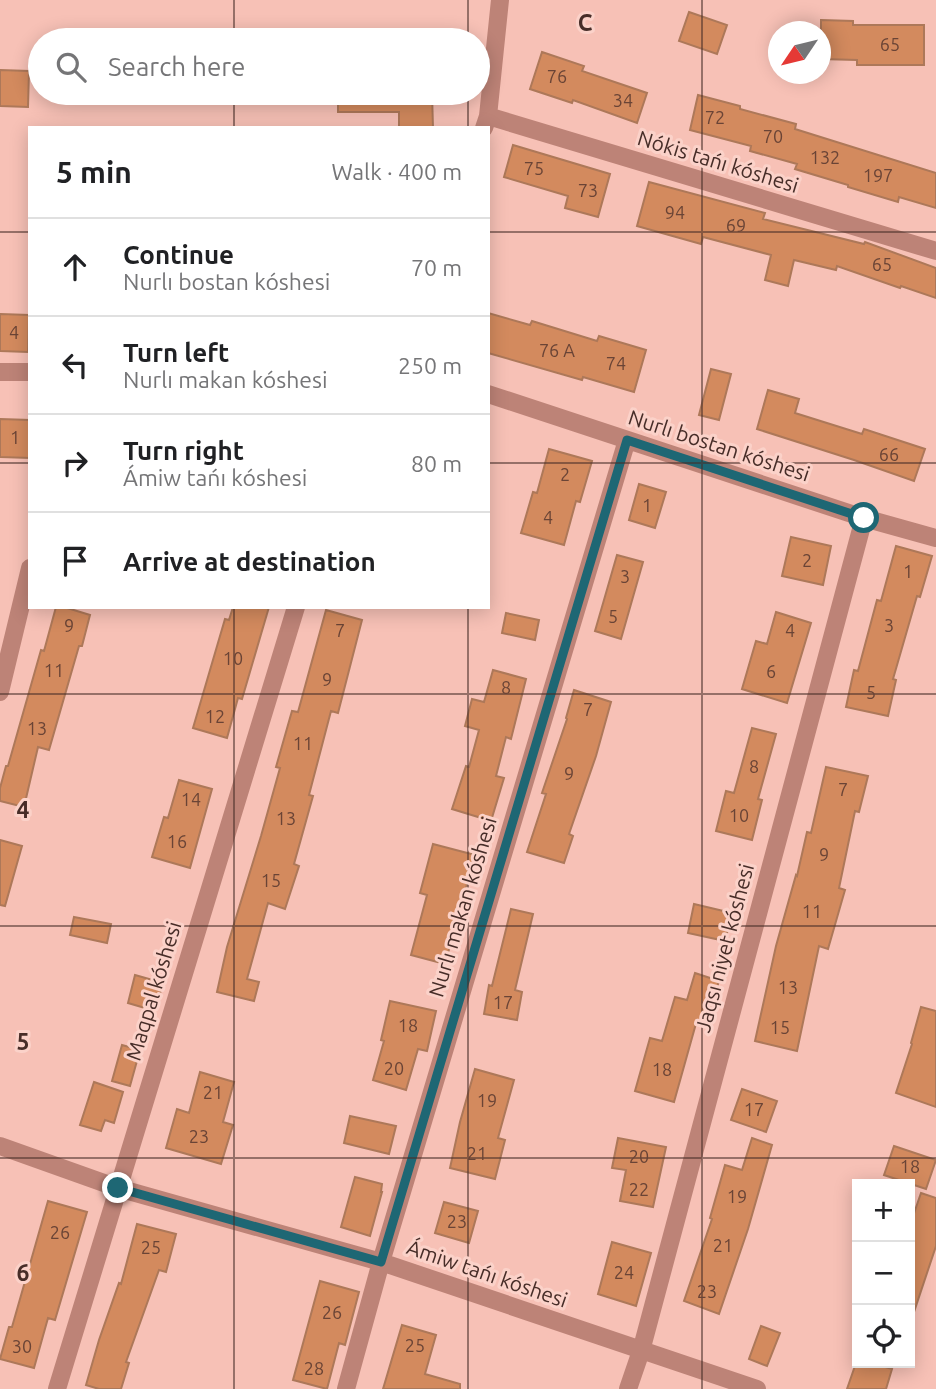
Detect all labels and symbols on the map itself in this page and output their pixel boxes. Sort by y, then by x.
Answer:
text: C [578,10,593,35]
north arrow [768,21,831,84]
house number: 65 [880,34,900,54]
house number: 76 [547,66,567,86]
house number: 34 [613,90,633,110]
house number: 72 [705,107,725,127]
street label: Nókis tańı kóshesi [635,125,802,197]
house number: 70 [763,126,783,146]
house number: 132 [810,147,840,167]
house number: 75 [524,158,544,178]
house number: 197 [863,165,893,185]
house number: 73 [578,180,598,200]
house number: 94 [665,202,685,222]
house number: 69 [726,215,746,235]
house number: 65 [872,254,892,274]
house number: 4 [9,322,19,342]
house number: 76 А [539,340,575,360]
house number: 74 [606,353,626,373]
street label: Nurlı bostan kóshesi [626,404,813,486]
house number: 1 [10,427,20,447]
house number: 66 [879,444,899,464]
house number: 2 [560,464,570,484]
house number: 1 [642,495,652,515]
route start [848,502,879,533]
house number: 4 [543,507,553,527]
house number: 2 [802,550,812,570]
house number: 1 [903,561,913,581]
house number: 3 [620,566,630,586]
house number: 5 [608,606,618,626]
house number: 9 [64,615,74,635]
house number: 3 [884,615,894,635]
house number: 7 [335,620,345,640]
house number: 4 [785,620,795,640]
house number: 10 [223,648,243,668]
house number: 11 [44,660,64,680]
house number: 6 [766,661,776,681]
house number: 9 [322,669,332,689]
house number: 8 [501,677,511,697]
house number: 5 [866,682,876,702]
house number: 7 [583,699,593,719]
house number: 12 [205,706,225,726]
house number: 13 [27,718,47,738]
house number: 11 [293,733,313,753]
house number: 8 [749,756,759,776]
house number: 9 [564,763,574,783]
house number: 7 [838,779,848,799]
house number: 14 [181,789,201,809]
text: 4 [17,797,30,822]
house number: 10 [729,805,749,825]
house number: 13 [276,808,296,828]
street label: Nurlı makan kóshesi [423,814,501,1000]
house number: 16 [167,831,187,851]
house number: 9 [819,844,829,864]
street label: Jaqsı niyet kóshesi [690,861,758,1035]
house number: 15 [261,870,281,890]
house number: 11 [802,901,822,921]
street label: Maqpal kóshesi [121,918,186,1063]
house number: 13 [778,977,798,997]
house number: 17 [493,992,513,1012]
house number: 18 [398,1015,418,1035]
house number: 15 [770,1017,790,1037]
text: 5 [17,1029,29,1054]
house number: 20 [384,1058,404,1078]
house number: 18 [652,1059,672,1079]
house number: 21 [203,1082,223,1102]
house number: 19 [477,1090,497,1110]
house number: 17 [744,1099,764,1119]
house number: 23 [189,1126,209,1146]
house number: 21 [467,1143,487,1163]
house number: 20 [629,1146,649,1166]
house number: 18 [900,1156,920,1176]
route end [102,1172,133,1203]
house number: 22 [629,1179,649,1199]
house number: 19 [727,1186,747,1206]
house number: 23 [447,1211,467,1231]
house number: 26 [50,1222,70,1242]
street label: Ámiw tańı kóshesi [404,1234,571,1312]
house number: 21 [713,1235,733,1255]
house number: 25 [141,1237,161,1257]
text: 6 [17,1260,30,1285]
house number: 24 [614,1262,634,1282]
house number: 23 [697,1281,717,1301]
house number: 26 [322,1302,342,1322]
house number: 25 [405,1335,425,1355]
house number: 30 [12,1336,32,1356]
house number: 28 [304,1358,324,1378]

